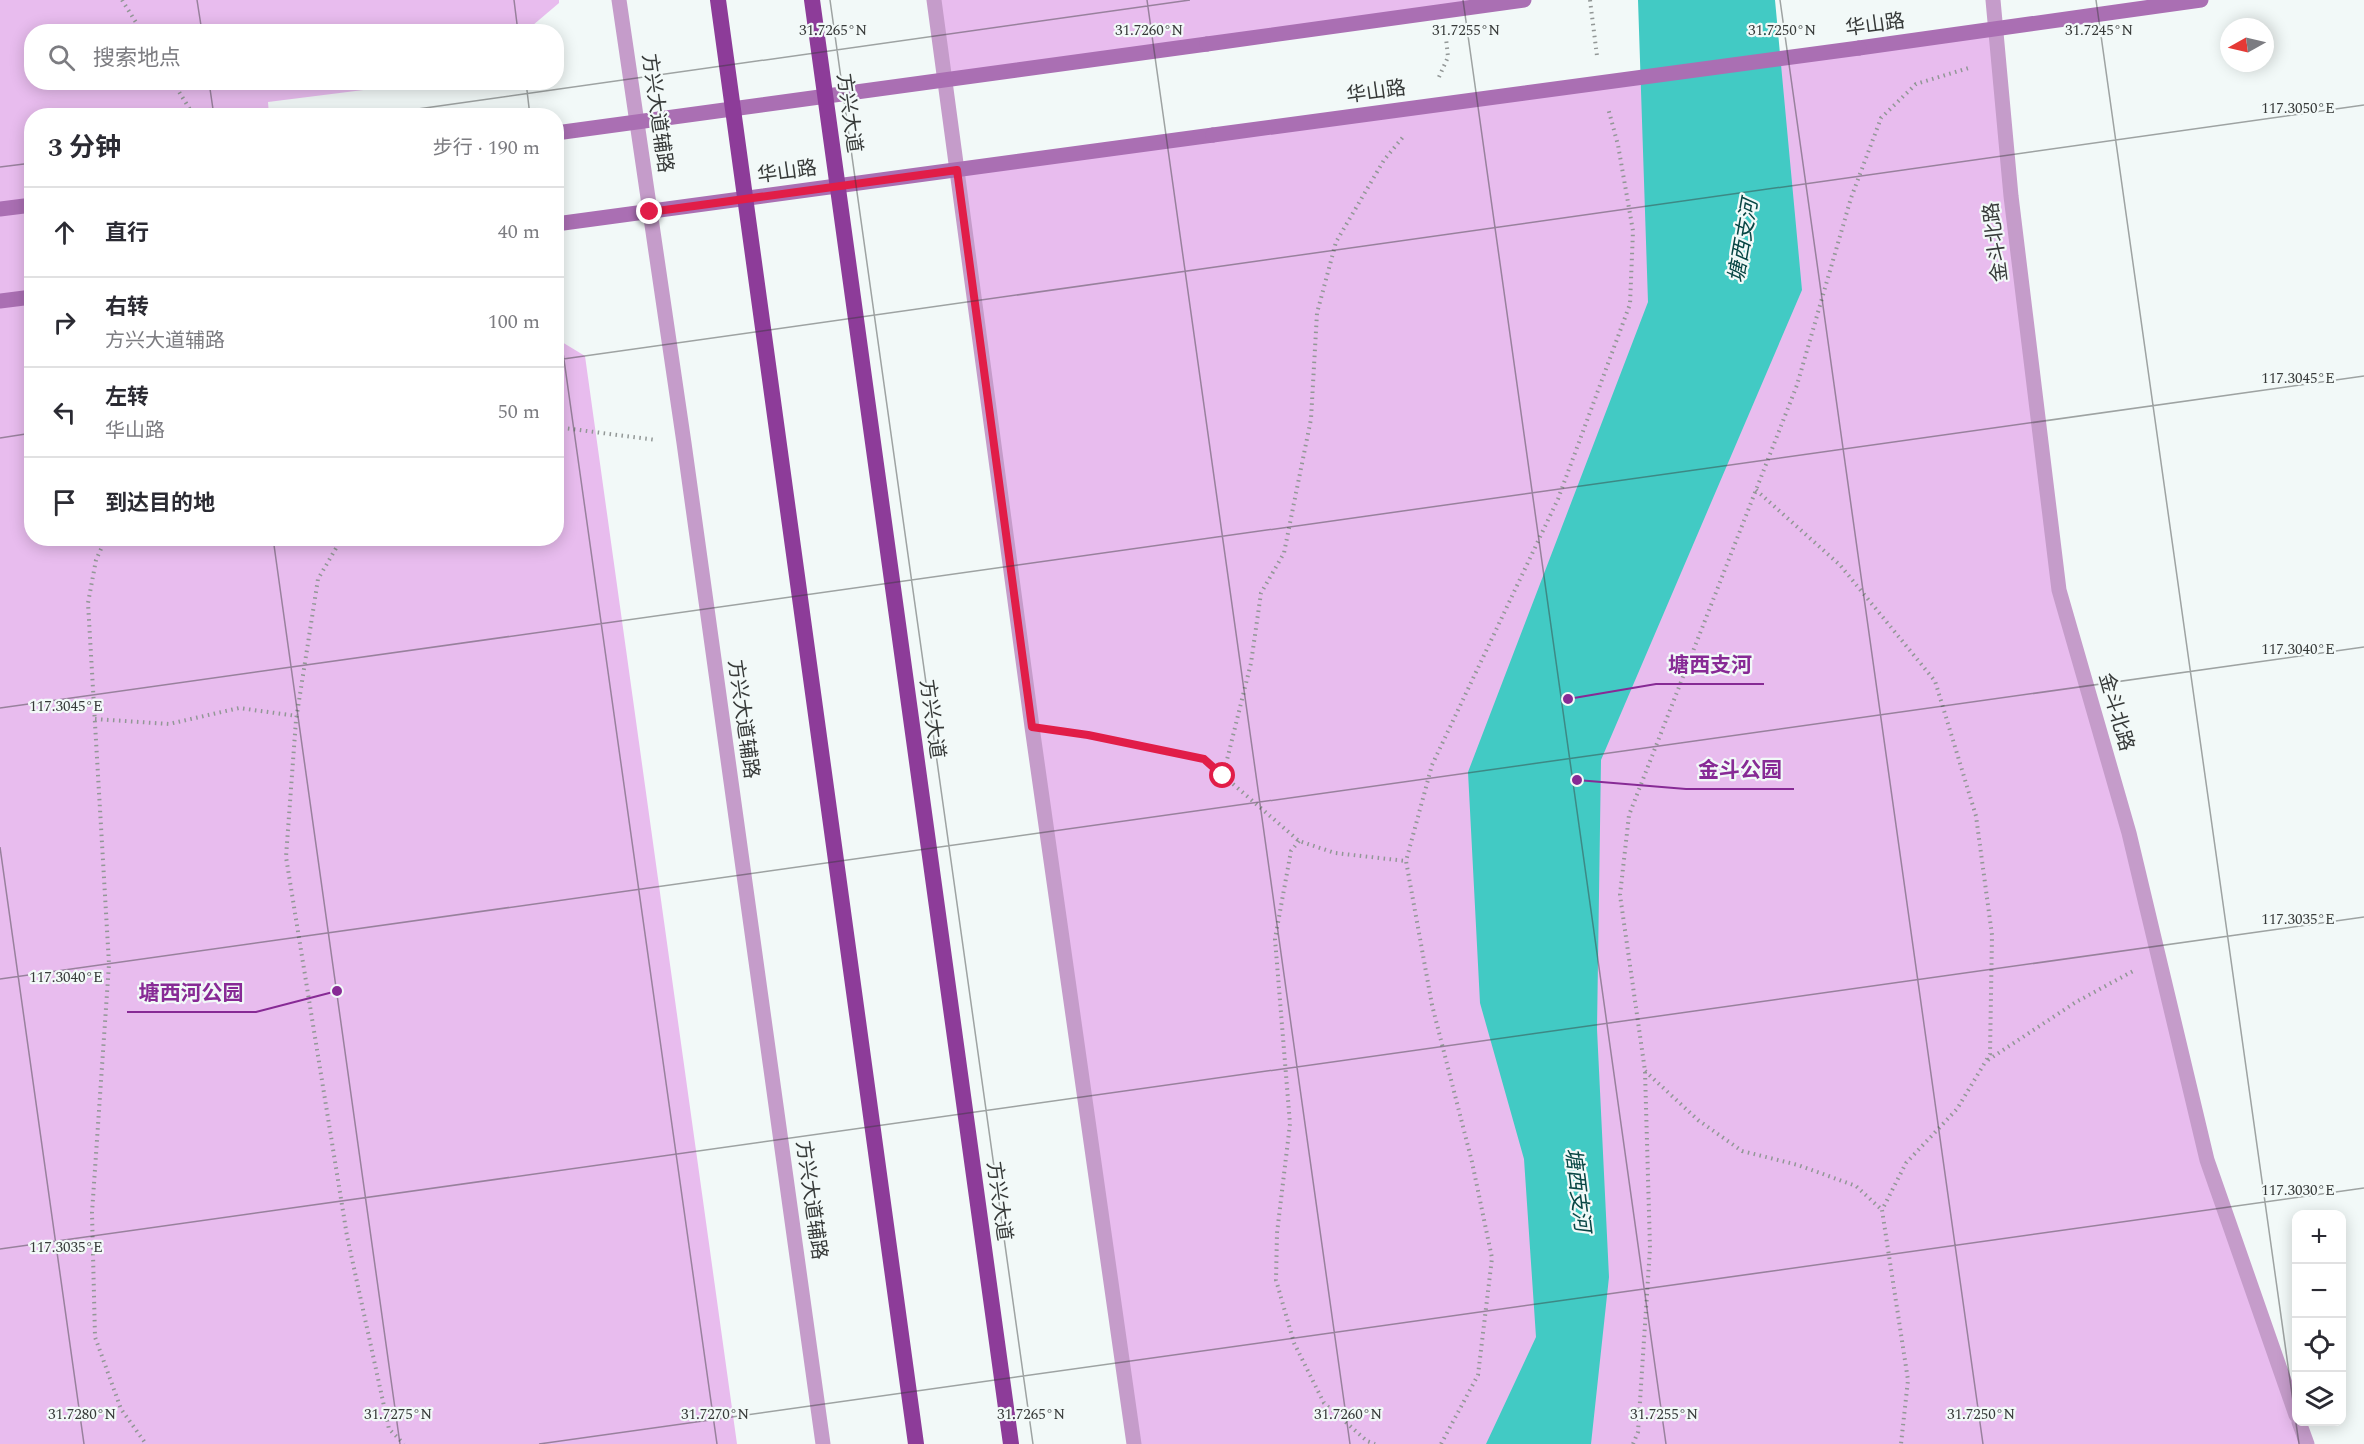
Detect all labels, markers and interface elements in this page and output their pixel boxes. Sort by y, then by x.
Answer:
street label: 华山路 [1843,6,1907,44]
north arrow [2220,18,2274,72]
text: 31.7265°N [799,19,867,42]
text: 31.7260°N [1115,19,1183,42]
text: 31.7255°N [1432,19,1500,42]
text: 31.7250°N [1748,19,1816,42]
text: 31.7245°N [2065,19,2133,42]
search box [24,24,564,90]
icon: search [45,41,78,74]
text: 搜索地点 [93,42,181,75]
street label: 方兴大道辅路 [634,51,680,175]
street label: 方兴大道 [829,71,869,155]
street label: 华山路 [1344,73,1408,111]
text: 117.3050°E [2261,97,2335,120]
text: 3 分钟 [48,128,121,168]
text: 步行 · 190 m [433,133,540,163]
street label: 华山路 [755,153,819,191]
water label: 塘西支河 [1721,193,1768,285]
route end [636,198,662,224]
street label: 金斗北路 [1976,200,2016,284]
icon: ahead [48,216,81,249]
text: 直行 [105,217,149,250]
text: 40 m [498,217,540,247]
text: 右转 [105,291,149,324]
icon: right [48,306,81,339]
text: 100 m [488,307,540,337]
text: 方兴大道辅路 [105,326,225,356]
text: 117.3045°E [2261,367,2335,390]
text: 左转 [105,381,149,414]
icon: left [48,396,81,429]
text: 50 m [498,397,540,427]
text: 华山路 [105,416,165,446]
icon: arrive [48,486,81,519]
text: 到达目的地 [105,487,215,520]
text: 117.3040°E [2261,638,2335,661]
callout: 塘西支河 [1656,645,1764,684]
text: 塘西支河 [1668,650,1752,682]
street label: 方兴大道辅路 [720,657,766,781]
street label: 金斗北路 [2091,669,2141,755]
street label: 方兴大道 [912,677,952,761]
text: 117.3045°E [29,695,103,718]
callout: 金斗公园 [1686,750,1794,789]
text: 金斗公园 [1698,755,1782,787]
route start [1209,762,1235,788]
text: 117.3035°E [2261,908,2335,931]
text: 117.3040°E [29,966,103,989]
callout: 塘西河公园 [127,973,256,1012]
text: 塘西河公园 [139,978,244,1010]
street label: 方兴大道辅路 [788,1138,834,1262]
water label: 塘西支河 [1556,1146,1598,1238]
street label: 方兴大道 [979,1159,1019,1243]
text: 117.3030°E [2261,1179,2335,1202]
map controls [2292,1210,2346,1426]
button: + [2292,1210,2346,1264]
text: 117.3035°E [29,1236,103,1259]
button: − [2292,1264,2346,1318]
button: locate [2292,1318,2346,1372]
button: layers [2292,1372,2346,1426]
text: 31.7280°N [48,1403,116,1426]
text: 31.7275°N [364,1403,432,1426]
text: 31.7270°N [681,1403,749,1426]
text: 31.7265°N [997,1403,1065,1426]
text: 31.7260°N [1314,1403,1382,1426]
text: 31.7255°N [1630,1403,1698,1426]
text: 31.7250°N [1947,1403,2015,1426]

